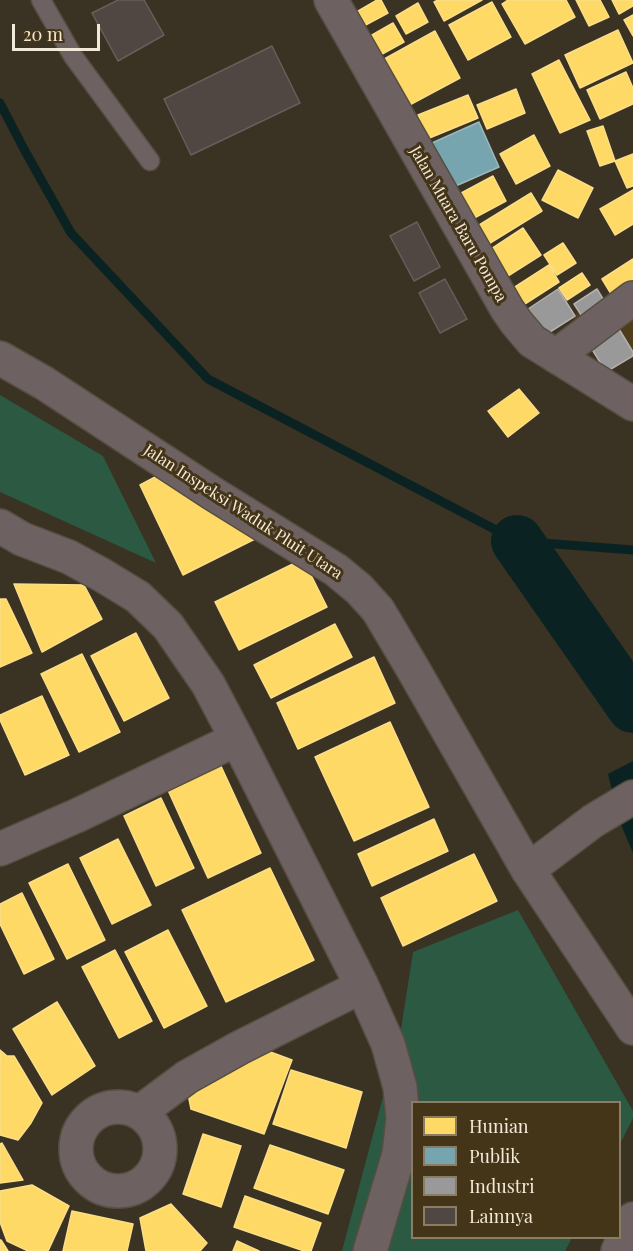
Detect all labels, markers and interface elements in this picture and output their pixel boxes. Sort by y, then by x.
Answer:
scale bar [15,12,104,50]
text: 20 m [23,22,63,46]
street label: Jalan Muara Baru Pompa [405,143,511,305]
street label: Jalan Inspeksi Waduk Pluit Utara [140,440,346,584]
legend [411,1101,621,1239]
text: Hunian [469,1114,529,1138]
text: Publik [469,1144,520,1168]
text: Industri [469,1174,534,1198]
text: Lainnya [469,1204,533,1228]

